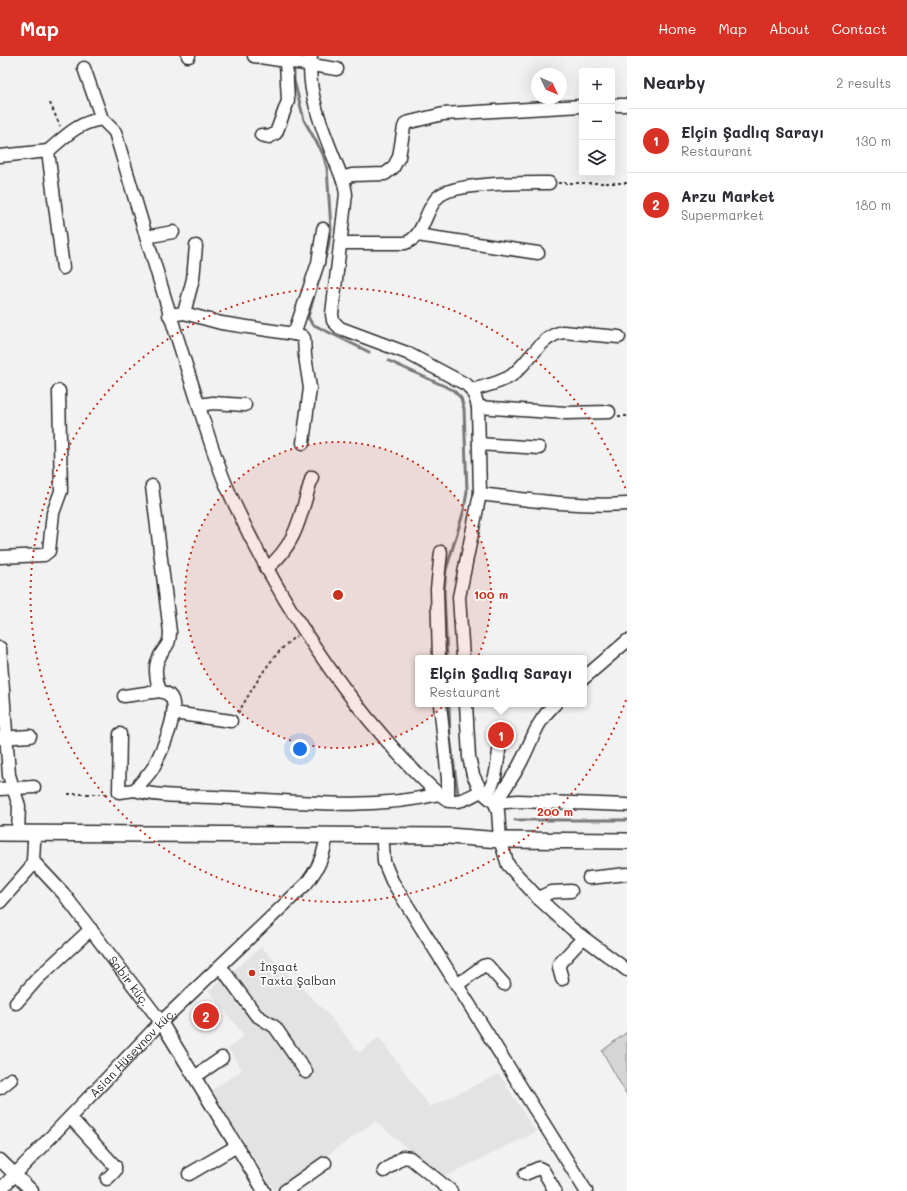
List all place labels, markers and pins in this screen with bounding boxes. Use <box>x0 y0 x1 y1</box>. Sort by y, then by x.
centre of rings <box>331 588 345 602</box>
pin: 1 <box>488 720 514 750</box>
place label: İnşaat Taxta Şalban <box>260 958 336 988</box>
marker: İnşaat Taxta Şalban <box>247 968 257 978</box>
pin: 2 <box>193 1001 219 1031</box>

